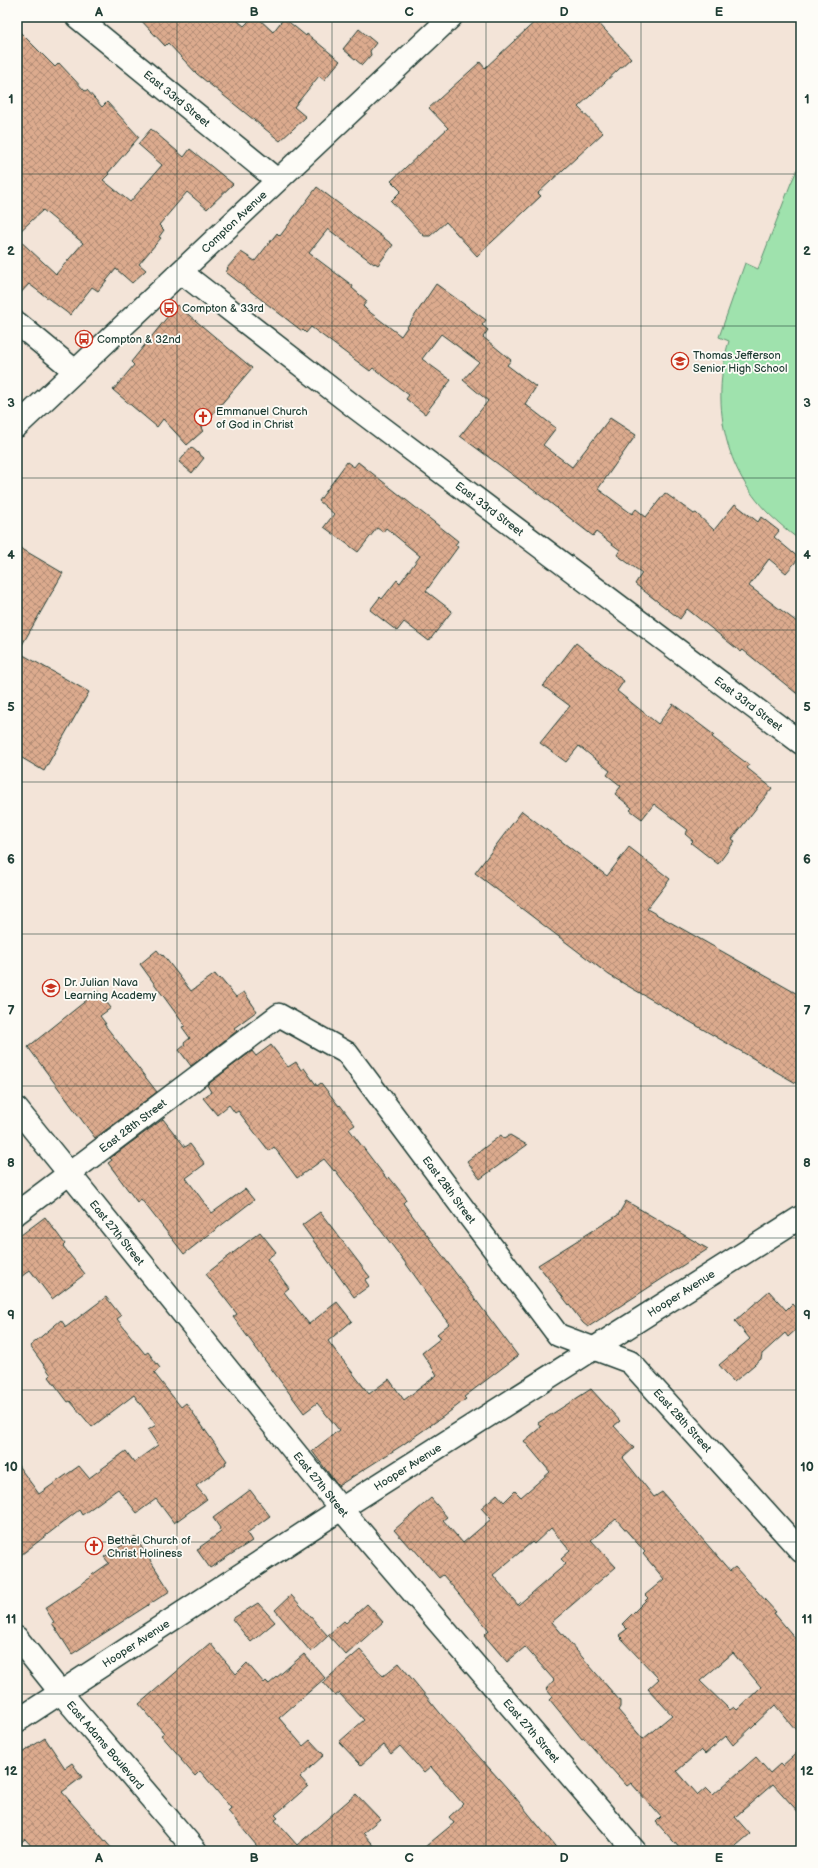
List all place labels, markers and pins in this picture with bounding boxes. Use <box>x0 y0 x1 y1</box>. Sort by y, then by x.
bus stop icon: Compton & 33rd <box>159 298 179 318</box>
place label: Compton & 33rd <box>182 302 264 315</box>
bus stop icon: Compton & 32nd <box>74 329 94 349</box>
place label: Compton & 32nd <box>97 333 181 346</box>
place label: Thomas Jefferson Senior High School <box>693 349 787 375</box>
school or university icon: Thomas Jefferson Senior High School <box>670 351 690 371</box>
place label: Emmanuel Church of God in Christ <box>216 405 308 431</box>
church icon: Emmanuel Church of God in Christ <box>193 407 213 427</box>
place label: Dr. Julian Nava Learning Academy <box>64 976 157 1002</box>
school or university icon: Dr. Julian Nava Learning Academy <box>41 978 61 998</box>
place label: Bethel Church of Christ Holiness <box>107 1534 191 1560</box>
church icon: Bethel Church of Christ Holiness <box>84 1536 104 1556</box>

